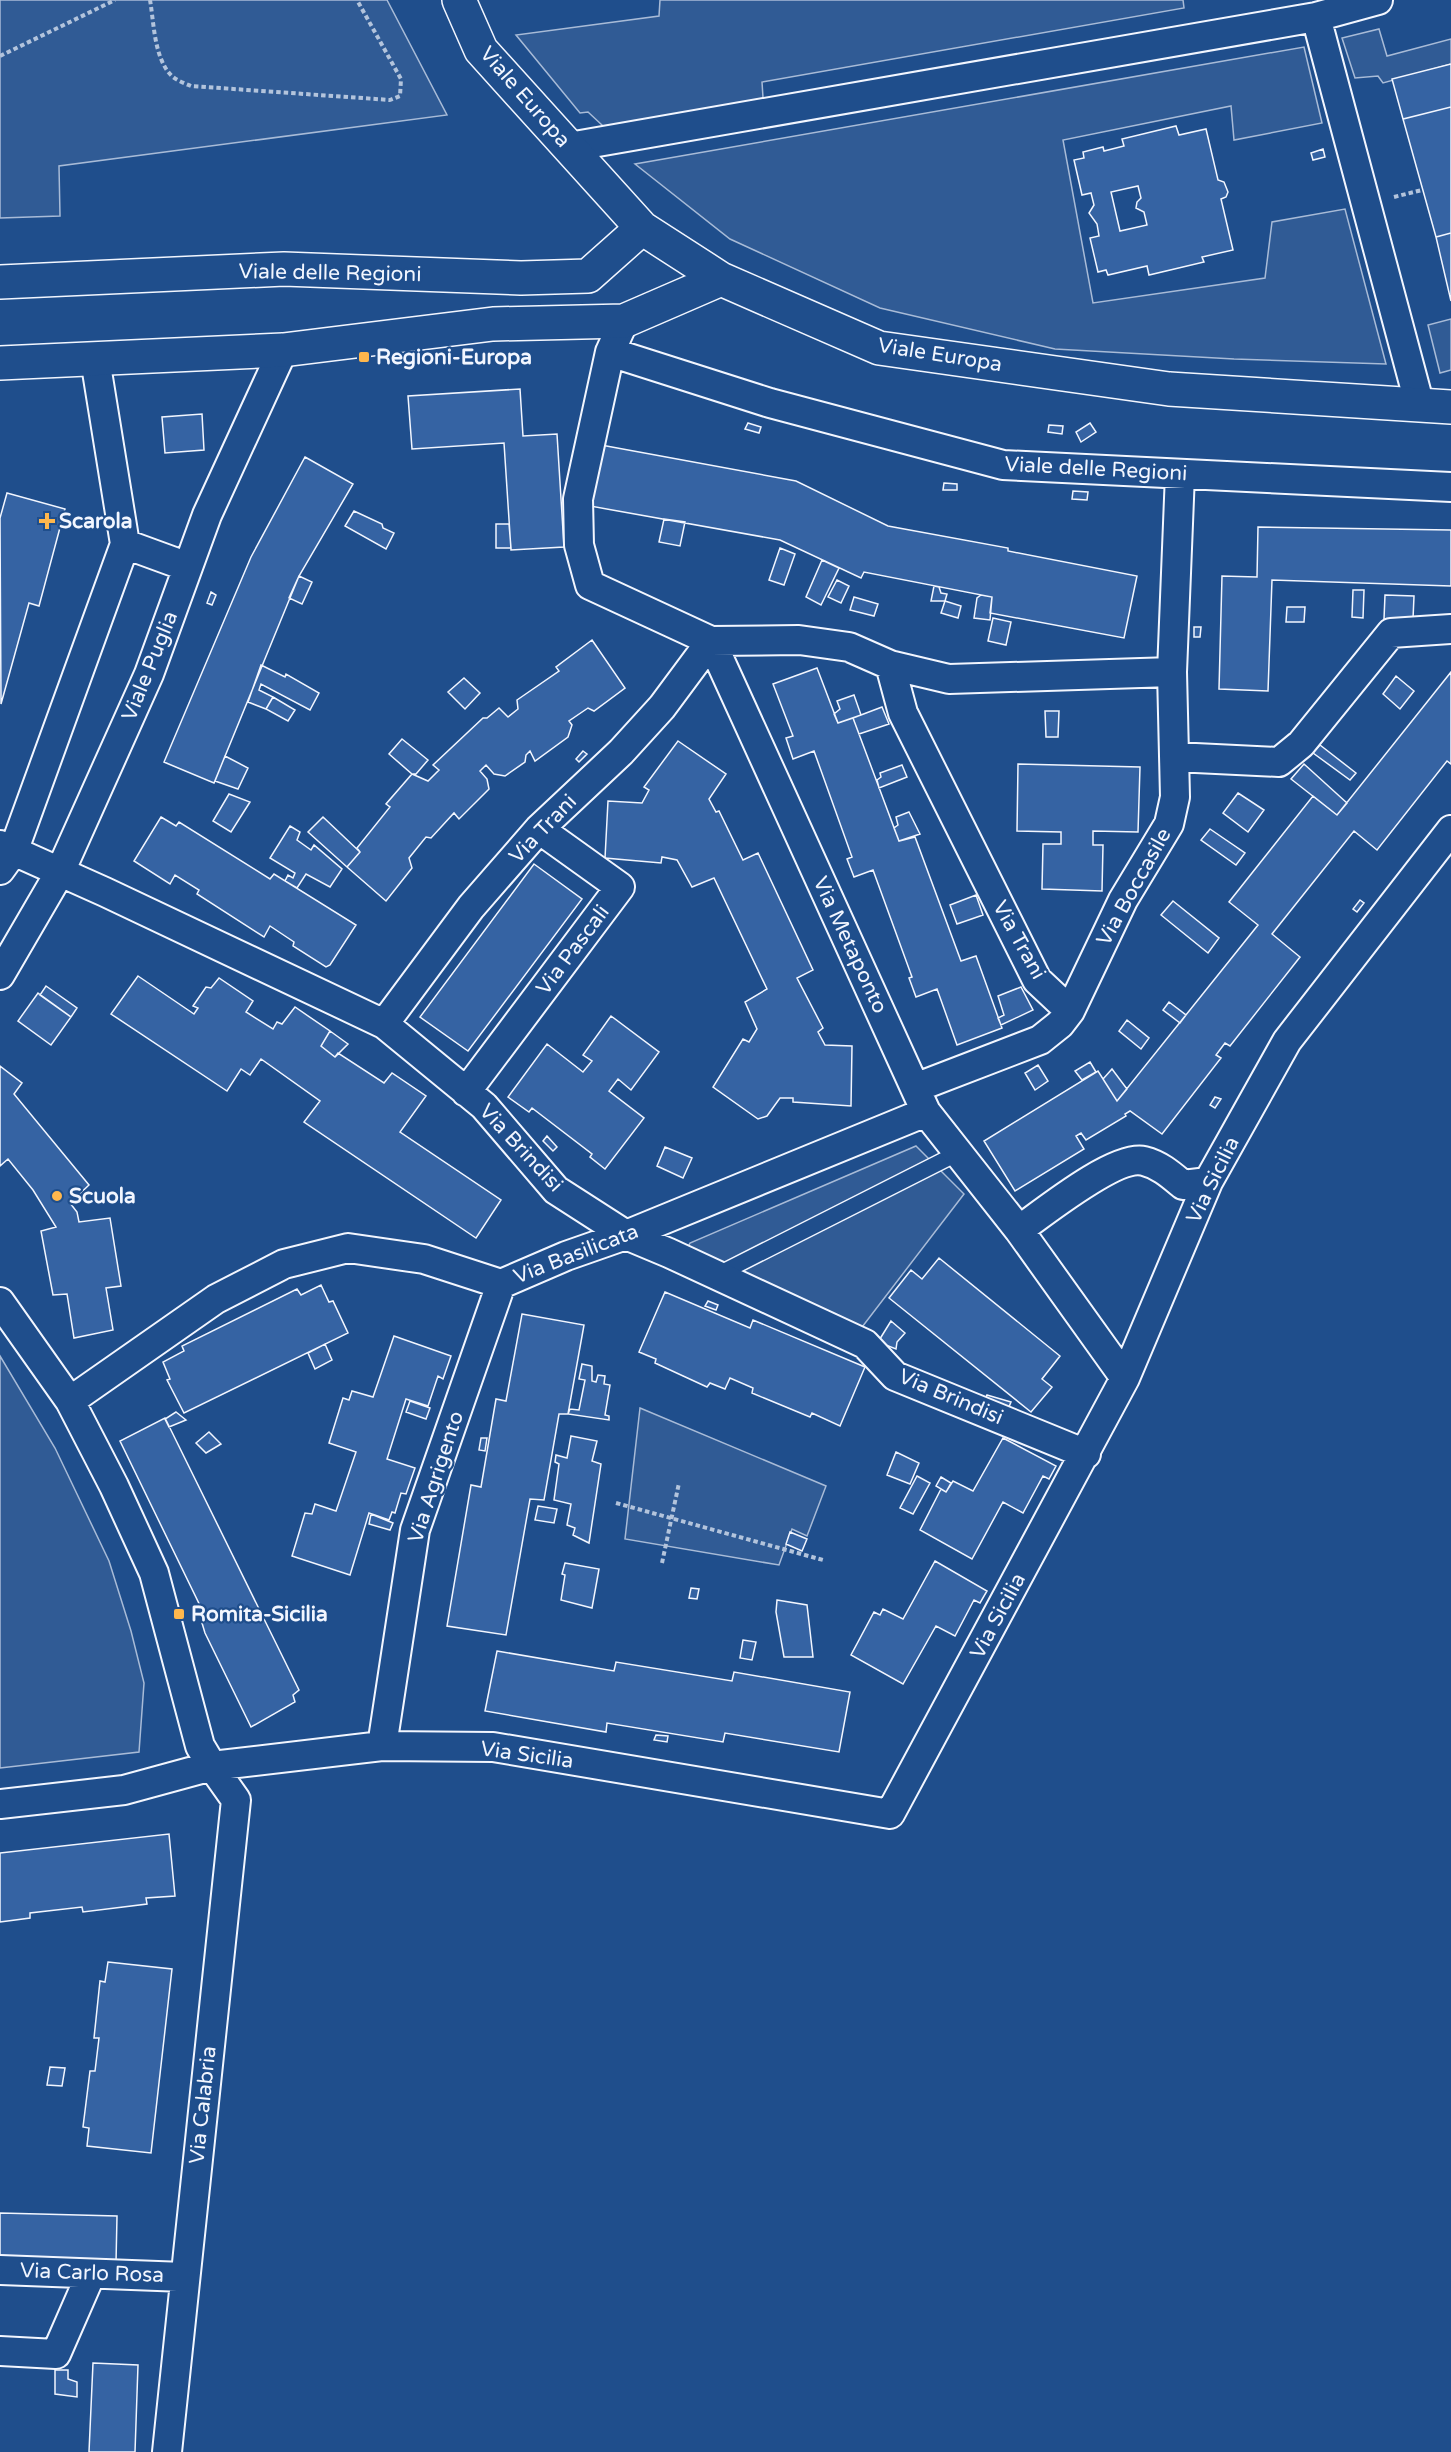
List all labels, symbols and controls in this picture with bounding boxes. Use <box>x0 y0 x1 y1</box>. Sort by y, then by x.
street label: Viale Europa <box>474 41 576 153</box>
street label: Viale delle Regioni <box>238 259 422 287</box>
street label: Viale Europa <box>876 333 1004 377</box>
place label: Regioni-Europa <box>376 345 532 370</box>
marker: Regioni-Europa <box>357 350 371 364</box>
street label: Viale delle Regioni <box>1004 452 1188 486</box>
place label: Scarola <box>59 509 132 534</box>
marker: Scarola <box>40 514 54 528</box>
street label: Viale Puglia <box>117 607 183 725</box>
street label: Via Trani <box>504 789 582 869</box>
street label: Via Boccasile <box>1091 824 1177 950</box>
street label: Via Metaponto <box>807 873 893 1017</box>
street label: Via Trani <box>987 896 1051 984</box>
street label: Via Pascali <box>531 900 615 1000</box>
street label: Via Brindisi <box>474 1099 568 1197</box>
street label: Via Sicilia <box>1181 1132 1245 1228</box>
place label: Scuola <box>69 1184 136 1209</box>
marker: Scuola <box>50 1189 64 1203</box>
street label: Via Basilicata <box>510 1219 642 1289</box>
street label: Via Brindisi <box>895 1364 1007 1430</box>
street label: Via Agrigento <box>403 1408 469 1546</box>
street label: Via Sicilia <box>965 1569 1031 1663</box>
place label: Romita-Sicilia <box>191 1602 328 1627</box>
marker: Romita-Sicilia <box>172 1607 186 1621</box>
street label: Via Sicilia <box>479 1736 575 1774</box>
street label: Via Calabria <box>184 2045 222 2165</box>
street label: Via Carlo Rosa <box>19 2258 165 2288</box>

